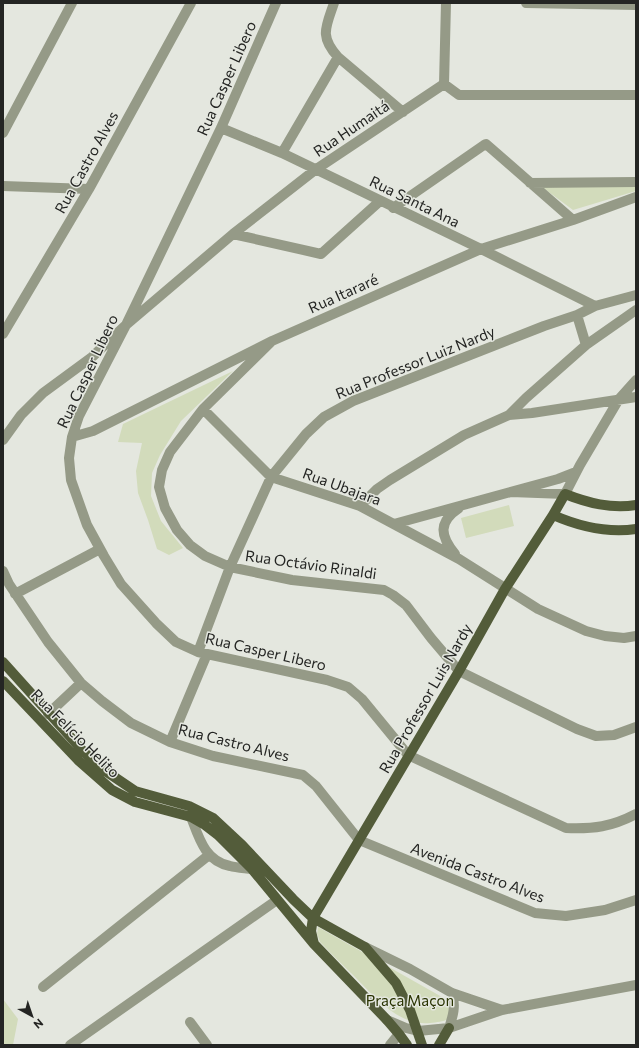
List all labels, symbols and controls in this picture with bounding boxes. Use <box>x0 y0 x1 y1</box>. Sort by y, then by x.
street label: Rua Casper Libero <box>193 18 259 138</box>
street label: Rua Humaitá <box>310 96 392 160</box>
street label: Rua Castro Alves <box>50 108 122 216</box>
street label: Rua Santa Ana <box>367 171 463 231</box>
street label: Rua Itararé <box>305 270 381 316</box>
street label: Rua Casper Libero <box>53 311 121 431</box>
street label: Rua Professor Luiz Nardy <box>333 322 498 402</box>
street label: Rua Ubajara <box>300 464 384 508</box>
street label: Rua Octávio Rinaldi <box>244 546 378 582</box>
street label: Rua Professor Luis Nardy <box>375 620 475 776</box>
street label: Rua Casper Libero <box>204 628 328 674</box>
street label: Rua Felício Helito <box>28 685 124 781</box>
street label: Rua Castro Alves <box>177 719 292 765</box>
street label: Avenida Castro Alves <box>409 838 548 906</box>
park label: Praça Maçon <box>366 991 454 1009</box>
north arrow <box>12 996 52 1036</box>
text: N <box>31 1016 46 1032</box>

